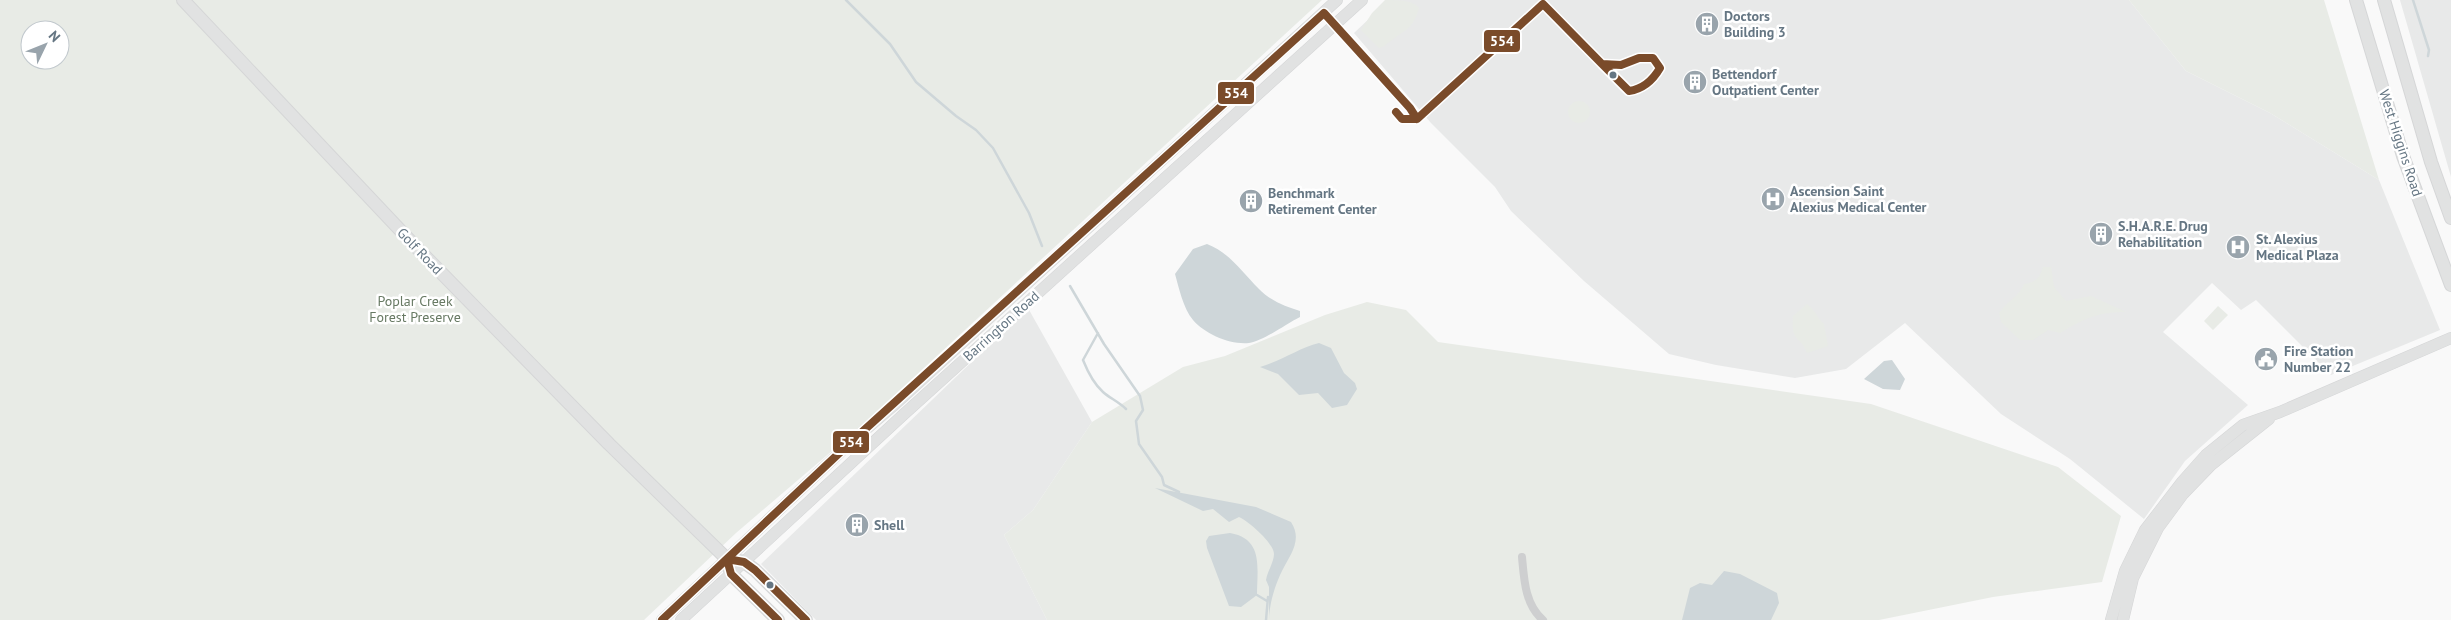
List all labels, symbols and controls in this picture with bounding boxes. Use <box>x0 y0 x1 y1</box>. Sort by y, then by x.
place label: Doctors Building 3 <box>1724 7 1786 41</box>
building icon: Doctors Building 3 <box>1694 11 1720 37</box>
north arrow <box>20 20 70 70</box>
text: N <box>45 27 64 46</box>
line badge: 554 <box>1483 29 1521 53</box>
text: 554 <box>1490 32 1514 50</box>
place label: Bettendorf Outpatient Center <box>1712 65 1819 99</box>
building icon: Bettendorf Outpatient Center <box>1682 69 1708 95</box>
unlabelled marker <box>1608 70 1618 80</box>
line badge: 554 <box>1217 81 1255 105</box>
text: 554 <box>1224 84 1248 102</box>
street label: West Higgins Road <box>2375 87 2427 199</box>
place label: Ascension Saint Alexius Medical Center <box>1790 182 1927 216</box>
place label: Benchmark Retirement Center <box>1268 184 1377 218</box>
hospital icon: Ascension Saint Alexius Medical Center <box>1760 186 1786 212</box>
building icon: Benchmark Retirement Center <box>1238 188 1264 214</box>
place label: S.H.A.R.E. Drug Rehabilitation <box>2118 217 2208 251</box>
building icon: S.H.A.R.E. Drug Rehabilitation <box>2088 221 2114 247</box>
street label: Golf Road <box>393 224 447 278</box>
place label: St. Alexius Medical Plaza <box>2256 230 2339 264</box>
hospital icon: St. Alexius Medical Plaza <box>2225 234 2251 260</box>
street label: Barrington Road <box>959 287 1043 365</box>
park label: Poplar Creek Forest Preserve <box>369 292 461 326</box>
place label: Fire Station Number 22 <box>2284 342 2354 376</box>
public building icon: Fire Station Number 22 <box>2253 346 2279 372</box>
line badge: 554 <box>832 430 870 454</box>
text: 554 <box>839 433 863 451</box>
building icon: Shell <box>844 512 870 538</box>
place label: Shell <box>874 516 905 534</box>
unlabelled marker <box>765 580 775 590</box>

